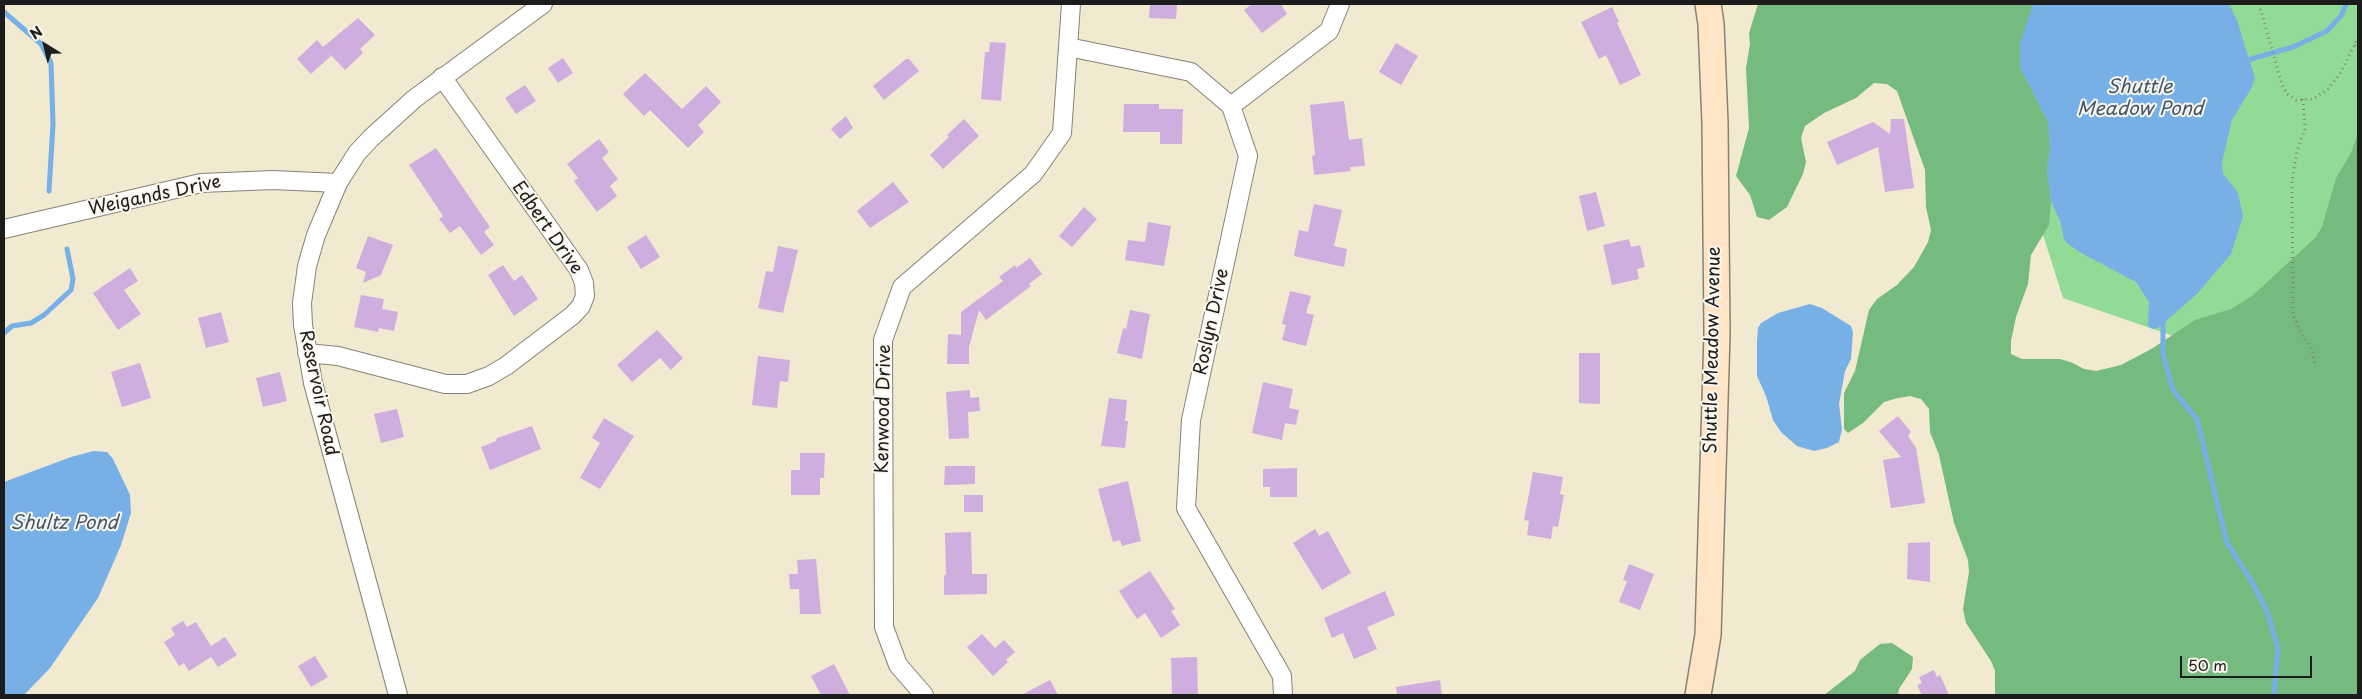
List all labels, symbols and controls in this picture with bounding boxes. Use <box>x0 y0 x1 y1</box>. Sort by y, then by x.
north arrow <box>20 20 70 70</box>
text: N <box>25 21 47 44</box>
water label: Shuttle Meadow Pond <box>2077 77 2203 121</box>
street label: Weigands Drive <box>87 171 223 221</box>
street label: Edbert Drive <box>507 177 587 279</box>
street label: Shuttle Meadow Avenue <box>1700 246 1726 454</box>
street label: Roslyn Drive <box>1190 267 1234 377</box>
street label: Reservoir Road <box>294 328 342 458</box>
street label: Kenwood Drive <box>872 344 896 474</box>
water label: Shultz Pond <box>10 513 118 535</box>
scale bar <box>2182 646 2314 678</box>
text: 50 m <box>2188 653 2227 676</box>

